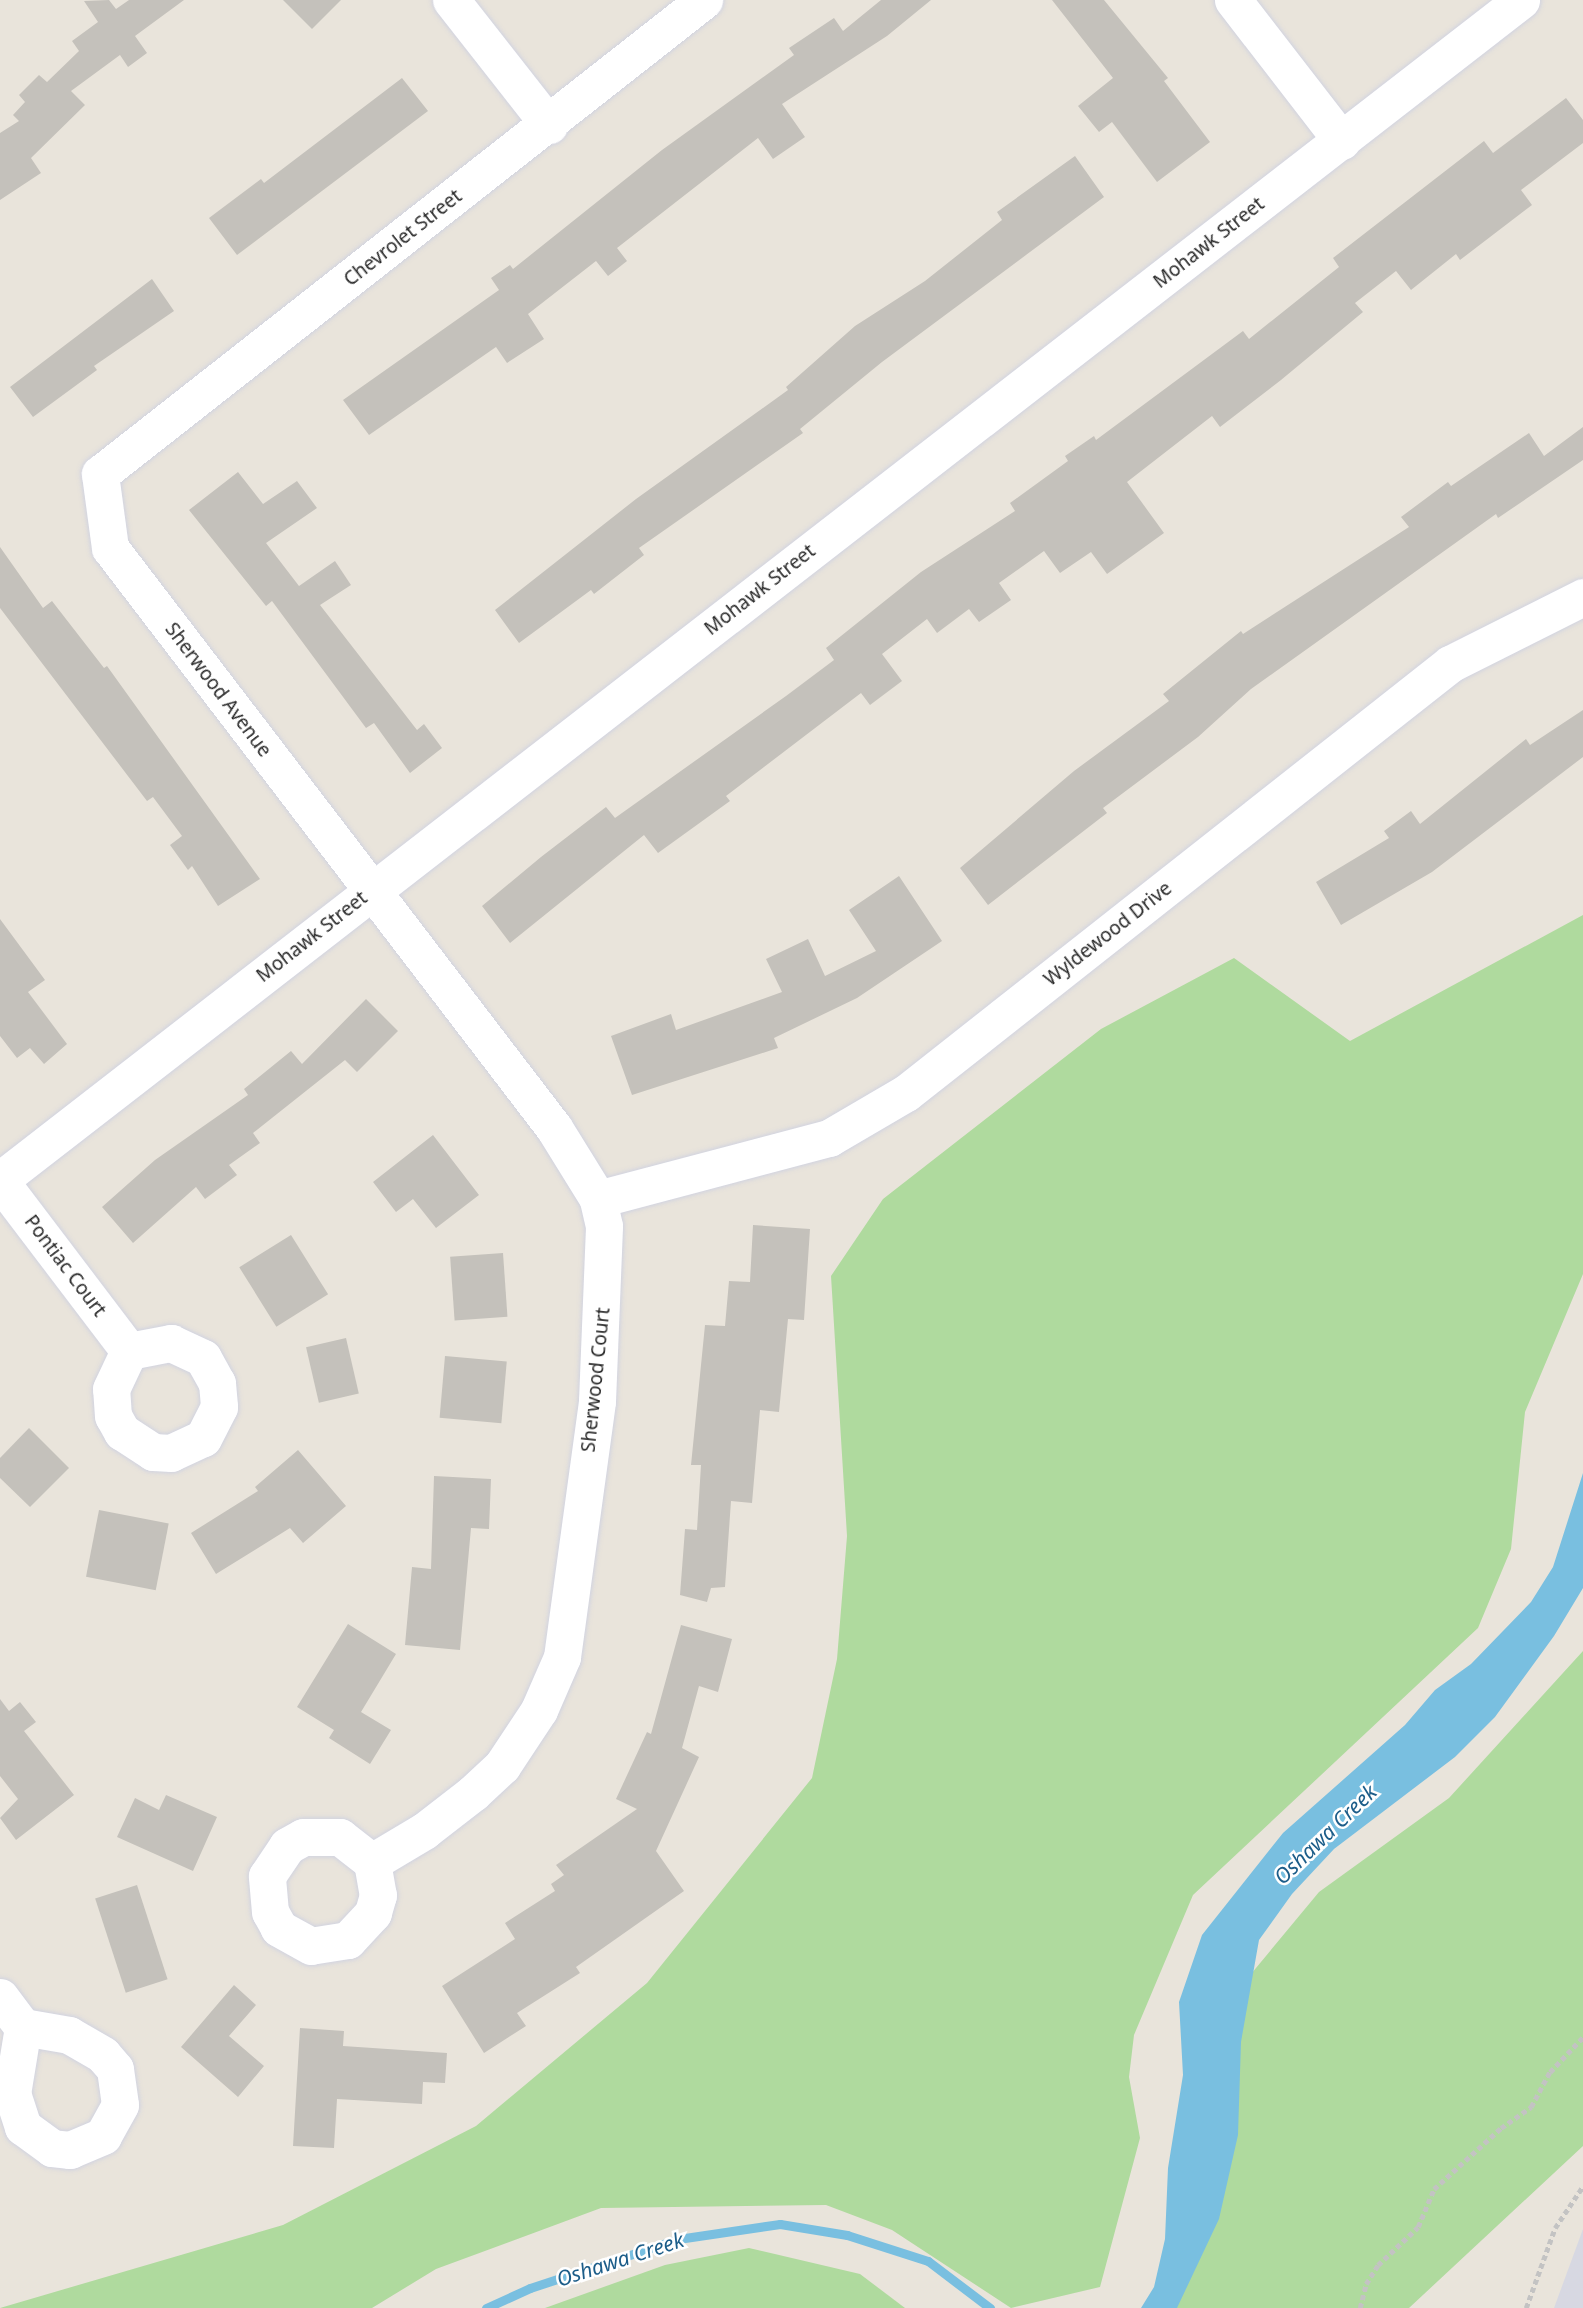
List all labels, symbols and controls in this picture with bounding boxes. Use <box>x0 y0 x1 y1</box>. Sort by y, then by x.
street label: Chevrolet Street <box>340 185 466 291</box>
street label: Mohawk Street <box>1149 193 1269 293</box>
street label: Mohawk Street <box>700 540 820 640</box>
street label: Sherwood Avenue <box>160 618 276 762</box>
street label: Wyldewood Drive <box>1040 877 1176 991</box>
street label: Mohawk Street <box>252 887 372 987</box>
street label: Pontiac Court <box>19 1211 111 1321</box>
street label: Sherwood Court <box>577 1307 615 1453</box>
water label: Oshawa Creek <box>1269 1779 1381 1889</box>
water label: Oshawa Creek <box>553 2227 687 2291</box>

